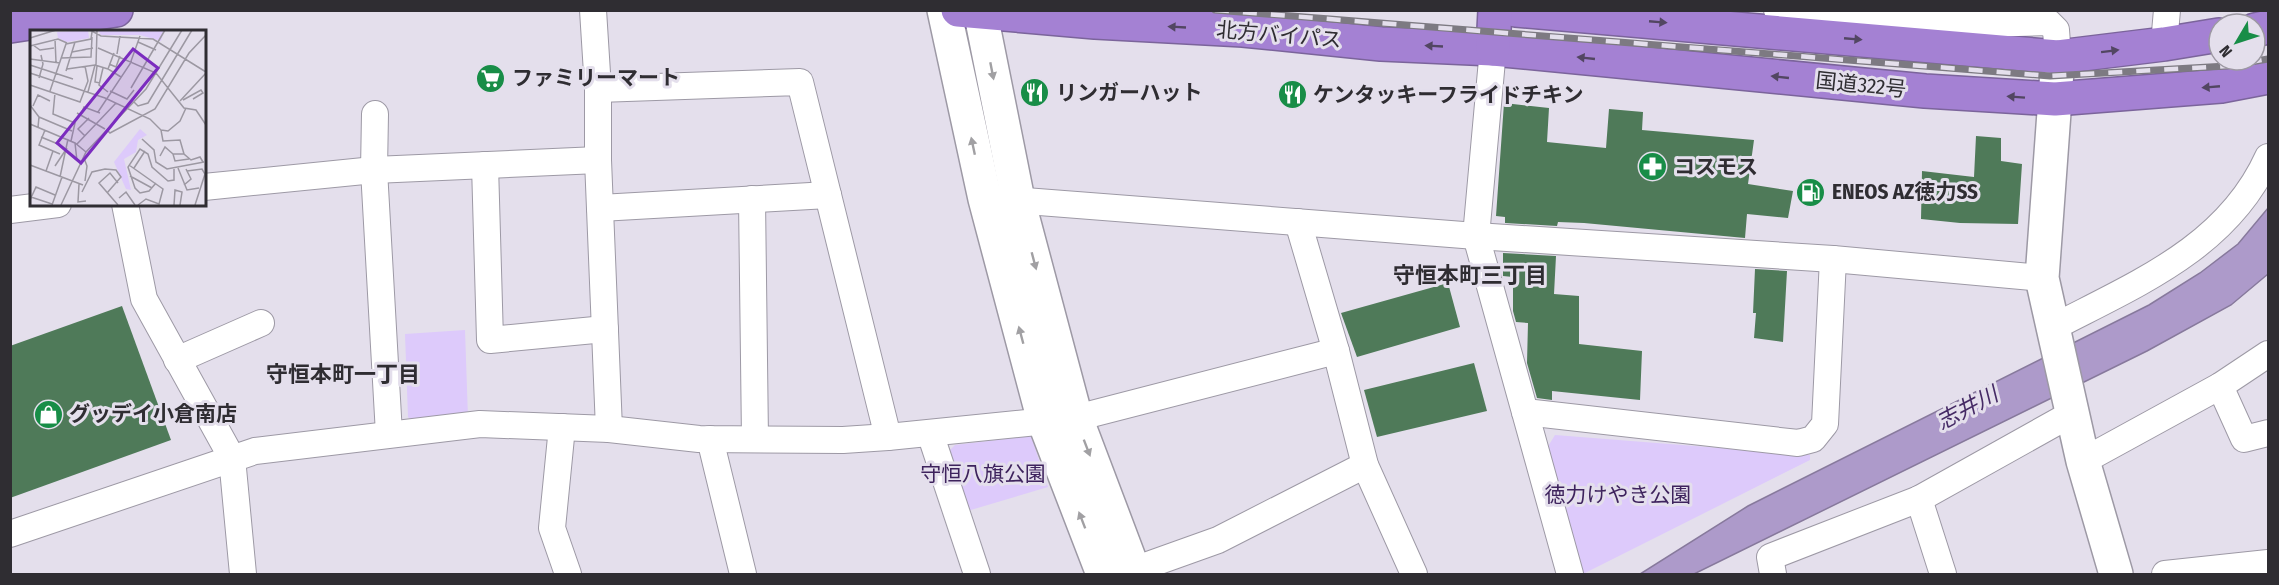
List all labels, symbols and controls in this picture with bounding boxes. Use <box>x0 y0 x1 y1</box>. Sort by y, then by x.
north arrow <box>2207 12 2267 72</box>
street label: 北方バイパス <box>1215 17 1343 53</box>
one-way arrow <box>1649 18 1668 27</box>
one-way arrow <box>1167 22 1186 31</box>
inset map <box>30 30 206 206</box>
one-way arrow <box>1843 34 1862 44</box>
text: N <box>2215 41 2236 61</box>
one-way arrow <box>1425 42 1444 51</box>
one-way arrow <box>2100 46 2119 56</box>
one-way arrow <box>1577 53 1596 63</box>
one-way arrow <box>988 61 997 80</box>
supermarket icon: ファミリーマート <box>475 62 507 94</box>
place label: ファミリーマート <box>512 65 680 91</box>
street label: 国道322号 <box>1814 67 1908 103</box>
one-way arrow <box>1771 72 1790 82</box>
restaurant icon: リンガーハット <box>1019 77 1051 109</box>
restaurant icon: ケンタッキーフライドチキン <box>1276 79 1308 111</box>
place label: リンガーハット <box>1056 80 1203 106</box>
place label: ケンタッキーフライドチキン <box>1313 82 1583 108</box>
one-way arrow <box>2201 82 2220 92</box>
one-way arrow <box>2007 92 2026 101</box>
one-way arrow <box>968 137 978 155</box>
pharmacy icon: コスモス <box>1637 151 1669 183</box>
place label: コスモス <box>1674 154 1758 180</box>
fuel station icon: ENEOS AZ徳力SS <box>1795 176 1827 208</box>
place label: ENEOS AZ徳力SS <box>1832 179 1978 205</box>
one-way arrow <box>1030 252 1039 270</box>
district label: 守恒本町三丁目 <box>1393 262 1547 289</box>
one-way arrow <box>1016 326 1025 344</box>
district label: 守恒本町一丁目 <box>266 361 420 388</box>
water label: 志井川 <box>1932 380 2004 435</box>
shop icon: グッデイ小倉南店 <box>32 398 64 430</box>
place label: グッデイ小倉南店 <box>69 401 237 427</box>
one-way arrow <box>1083 440 1093 458</box>
park label: 守恒八旗公園 <box>920 461 1046 487</box>
park label: 徳力けやき公園 <box>1545 482 1692 508</box>
one-way arrow <box>1077 511 1086 529</box>

